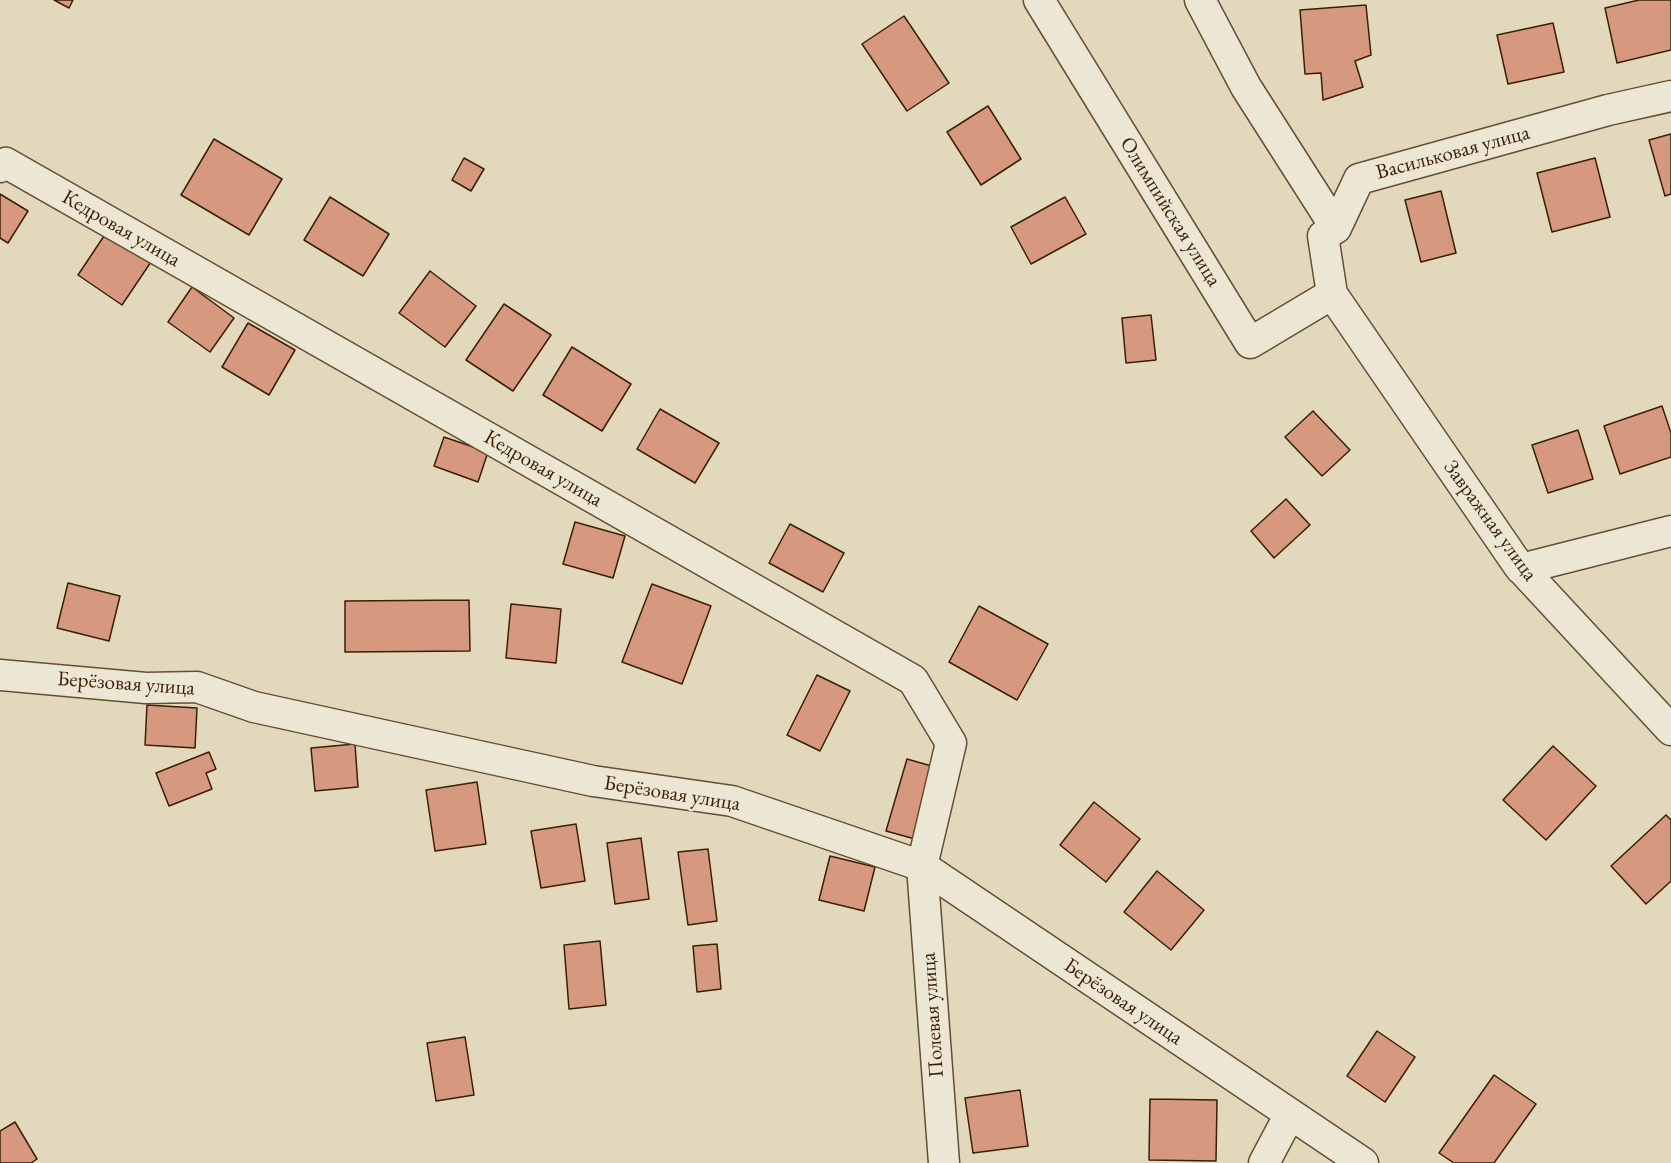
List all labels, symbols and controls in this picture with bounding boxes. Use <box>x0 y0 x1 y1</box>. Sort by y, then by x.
street label: Васильковая улица <box>1373 120 1533 186</box>
street label: Олимпийская улица <box>1114 133 1226 291</box>
street label: Кедровая улица <box>57 185 185 273</box>
street label: Кедровая улица <box>479 425 607 513</box>
street label: Завражная улица <box>1438 456 1542 586</box>
street label: Берёзовая улица <box>56 667 196 701</box>
street label: Берёзовая улица <box>602 771 742 817</box>
street label: Полевая улица <box>916 952 950 1078</box>
street label: Берёзовая улица <box>1059 953 1187 1051</box>

